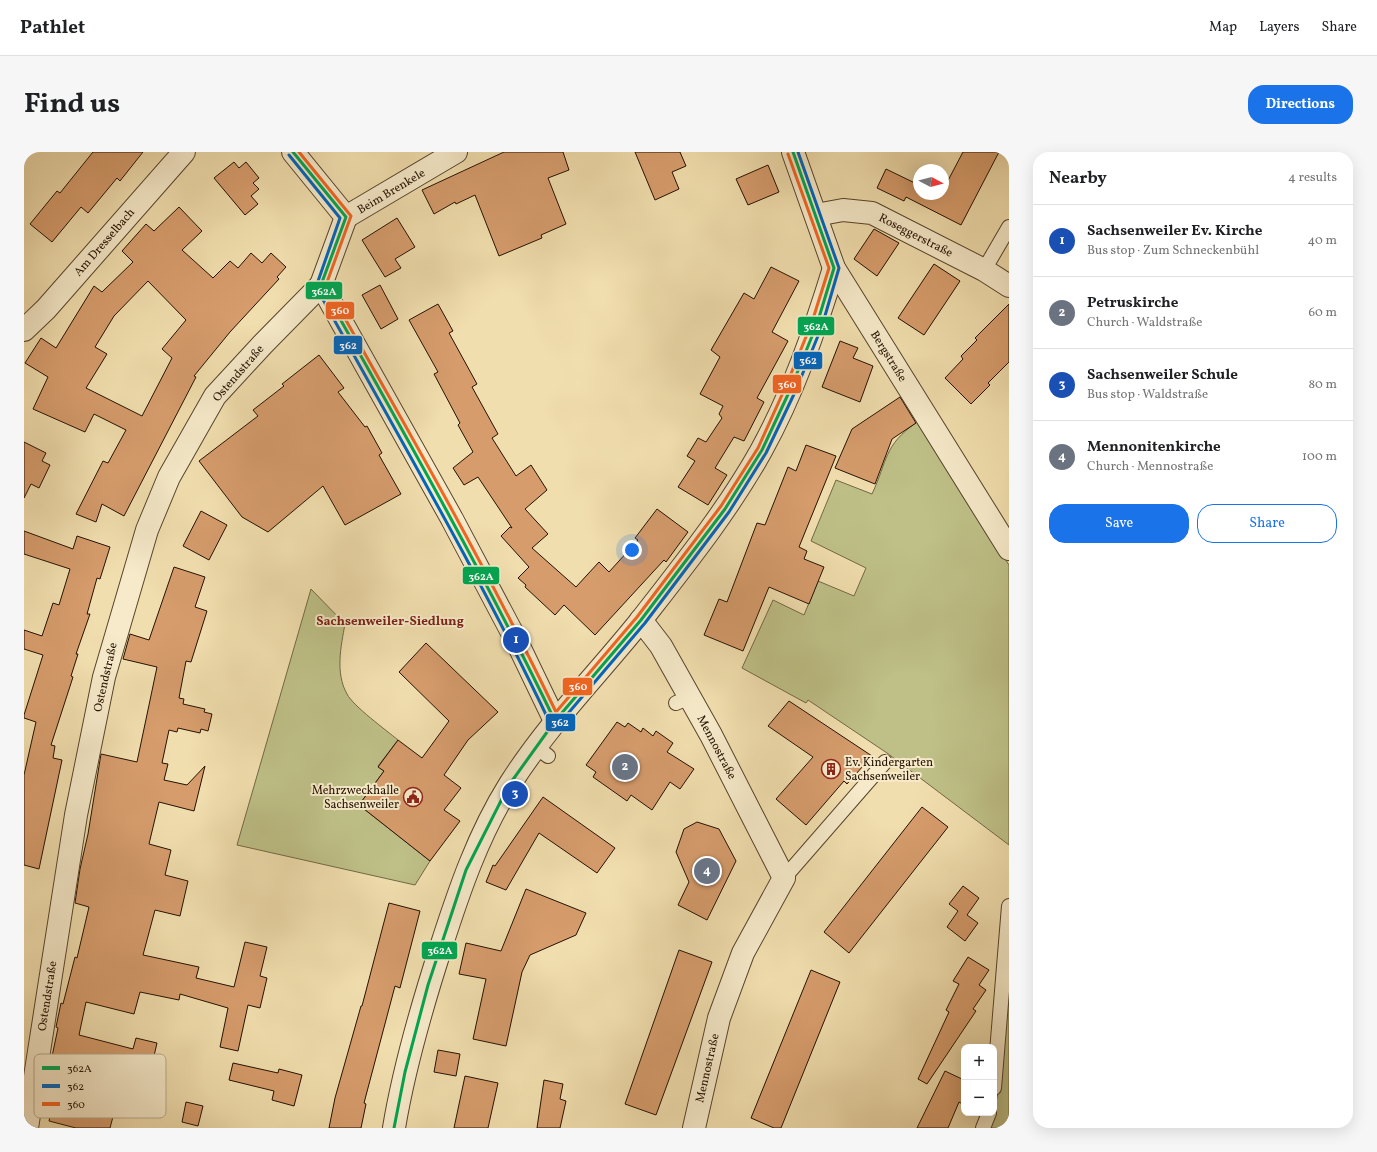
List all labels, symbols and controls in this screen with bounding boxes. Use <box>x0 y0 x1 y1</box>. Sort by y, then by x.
text: Pathlet <box>20 15 85 41</box>
text: Map <box>1209 18 1237 37</box>
text: Layers <box>1259 18 1299 37</box>
text: Share <box>1321 18 1357 37</box>
text: Find us <box>24 85 120 124</box>
button: Directions <box>1248 85 1353 124</box>
north arrow <box>913 164 949 200</box>
street label: Beim Brenkele <box>355 165 429 218</box>
text: Nearby <box>1049 167 1107 190</box>
text: 4 results <box>1288 169 1337 187</box>
street label: Am Dresselbach <box>71 205 139 280</box>
street label: Roseggerstraße <box>876 210 956 262</box>
text: Sachsenweiler Ev. Kirche <box>1087 221 1262 242</box>
text: 1 <box>1059 232 1065 250</box>
text: 40 m <box>1308 232 1337 250</box>
text: Bus stop · Zum Schneckenbühl <box>1087 242 1259 260</box>
line badge: 362A <box>305 281 343 300</box>
text: 362A <box>311 285 337 300</box>
text: Petruskirche <box>1087 293 1178 314</box>
line badge: 360 <box>325 301 355 320</box>
text: 360 <box>331 304 349 319</box>
text: 2 <box>1059 304 1065 322</box>
text: 60 m <box>1309 304 1337 322</box>
text: Church · Waldstraße <box>1087 314 1202 332</box>
line badge: 362A <box>797 316 835 336</box>
text: 362A <box>803 320 829 335</box>
street label: Bergstraße <box>866 328 910 385</box>
line badge: 362 <box>333 335 363 355</box>
text: 362 <box>339 339 357 354</box>
street label: Ostendstraße <box>209 341 268 406</box>
line badge: 362 <box>793 351 823 370</box>
text: 362 <box>799 354 817 369</box>
text: Sachsenweiler Schule <box>1087 365 1238 386</box>
line badge: 360 <box>772 374 802 394</box>
text: 3 <box>1059 376 1065 394</box>
text: 80 m <box>1308 376 1337 394</box>
text: 360 <box>778 378 796 393</box>
text: Bus stop · Waldstraße <box>1087 386 1208 404</box>
text: Mennonitenkirche <box>1087 437 1221 458</box>
text: 4 <box>1058 448 1066 466</box>
text: 100 m <box>1302 448 1337 466</box>
text: Church · Mennostraße <box>1087 458 1213 476</box>
button: Save <box>1049 504 1189 543</box>
button: Share <box>1197 504 1337 543</box>
your location <box>622 540 642 560</box>
line badge: 362A <box>462 566 500 585</box>
text: 362A <box>468 570 494 585</box>
district label: Sachsenweiler-Siedlung <box>316 613 464 631</box>
pin: 1 <box>503 625 529 655</box>
street label: Ostendstraße <box>90 641 122 714</box>
line badge: 360 <box>562 677 593 696</box>
text: 360 <box>569 680 587 695</box>
line badge: 362 <box>545 713 576 732</box>
street label: Mennostraße <box>692 713 740 783</box>
text: 362 <box>551 716 569 731</box>
pin: 2 <box>612 752 638 782</box>
place label: Ev. Kindergarten Sachsenweiler <box>845 755 933 785</box>
building icon: Ev. Kindergarten Sachsenweiler <box>820 758 842 780</box>
pin: 3 <box>502 779 528 809</box>
place label: Mehrzweckhalle Sachsenweiler <box>312 783 399 813</box>
public building icon: Mehrzweckhalle Sachsenweiler <box>402 786 424 808</box>
pin: 4 <box>694 856 720 886</box>
line badge: 362A <box>421 941 458 960</box>
text: 362A <box>427 944 453 959</box>
street label: Ostendstraße <box>35 960 61 1032</box>
street label: Mennostraße <box>692 1032 724 1104</box>
map controls <box>961 1044 997 1116</box>
button: + <box>961 1044 997 1080</box>
legend <box>34 1054 166 1118</box>
text: 362A <box>67 1062 92 1077</box>
text: 362 <box>67 1080 84 1095</box>
button: − <box>961 1080 997 1116</box>
text: 360 <box>67 1098 85 1113</box>

